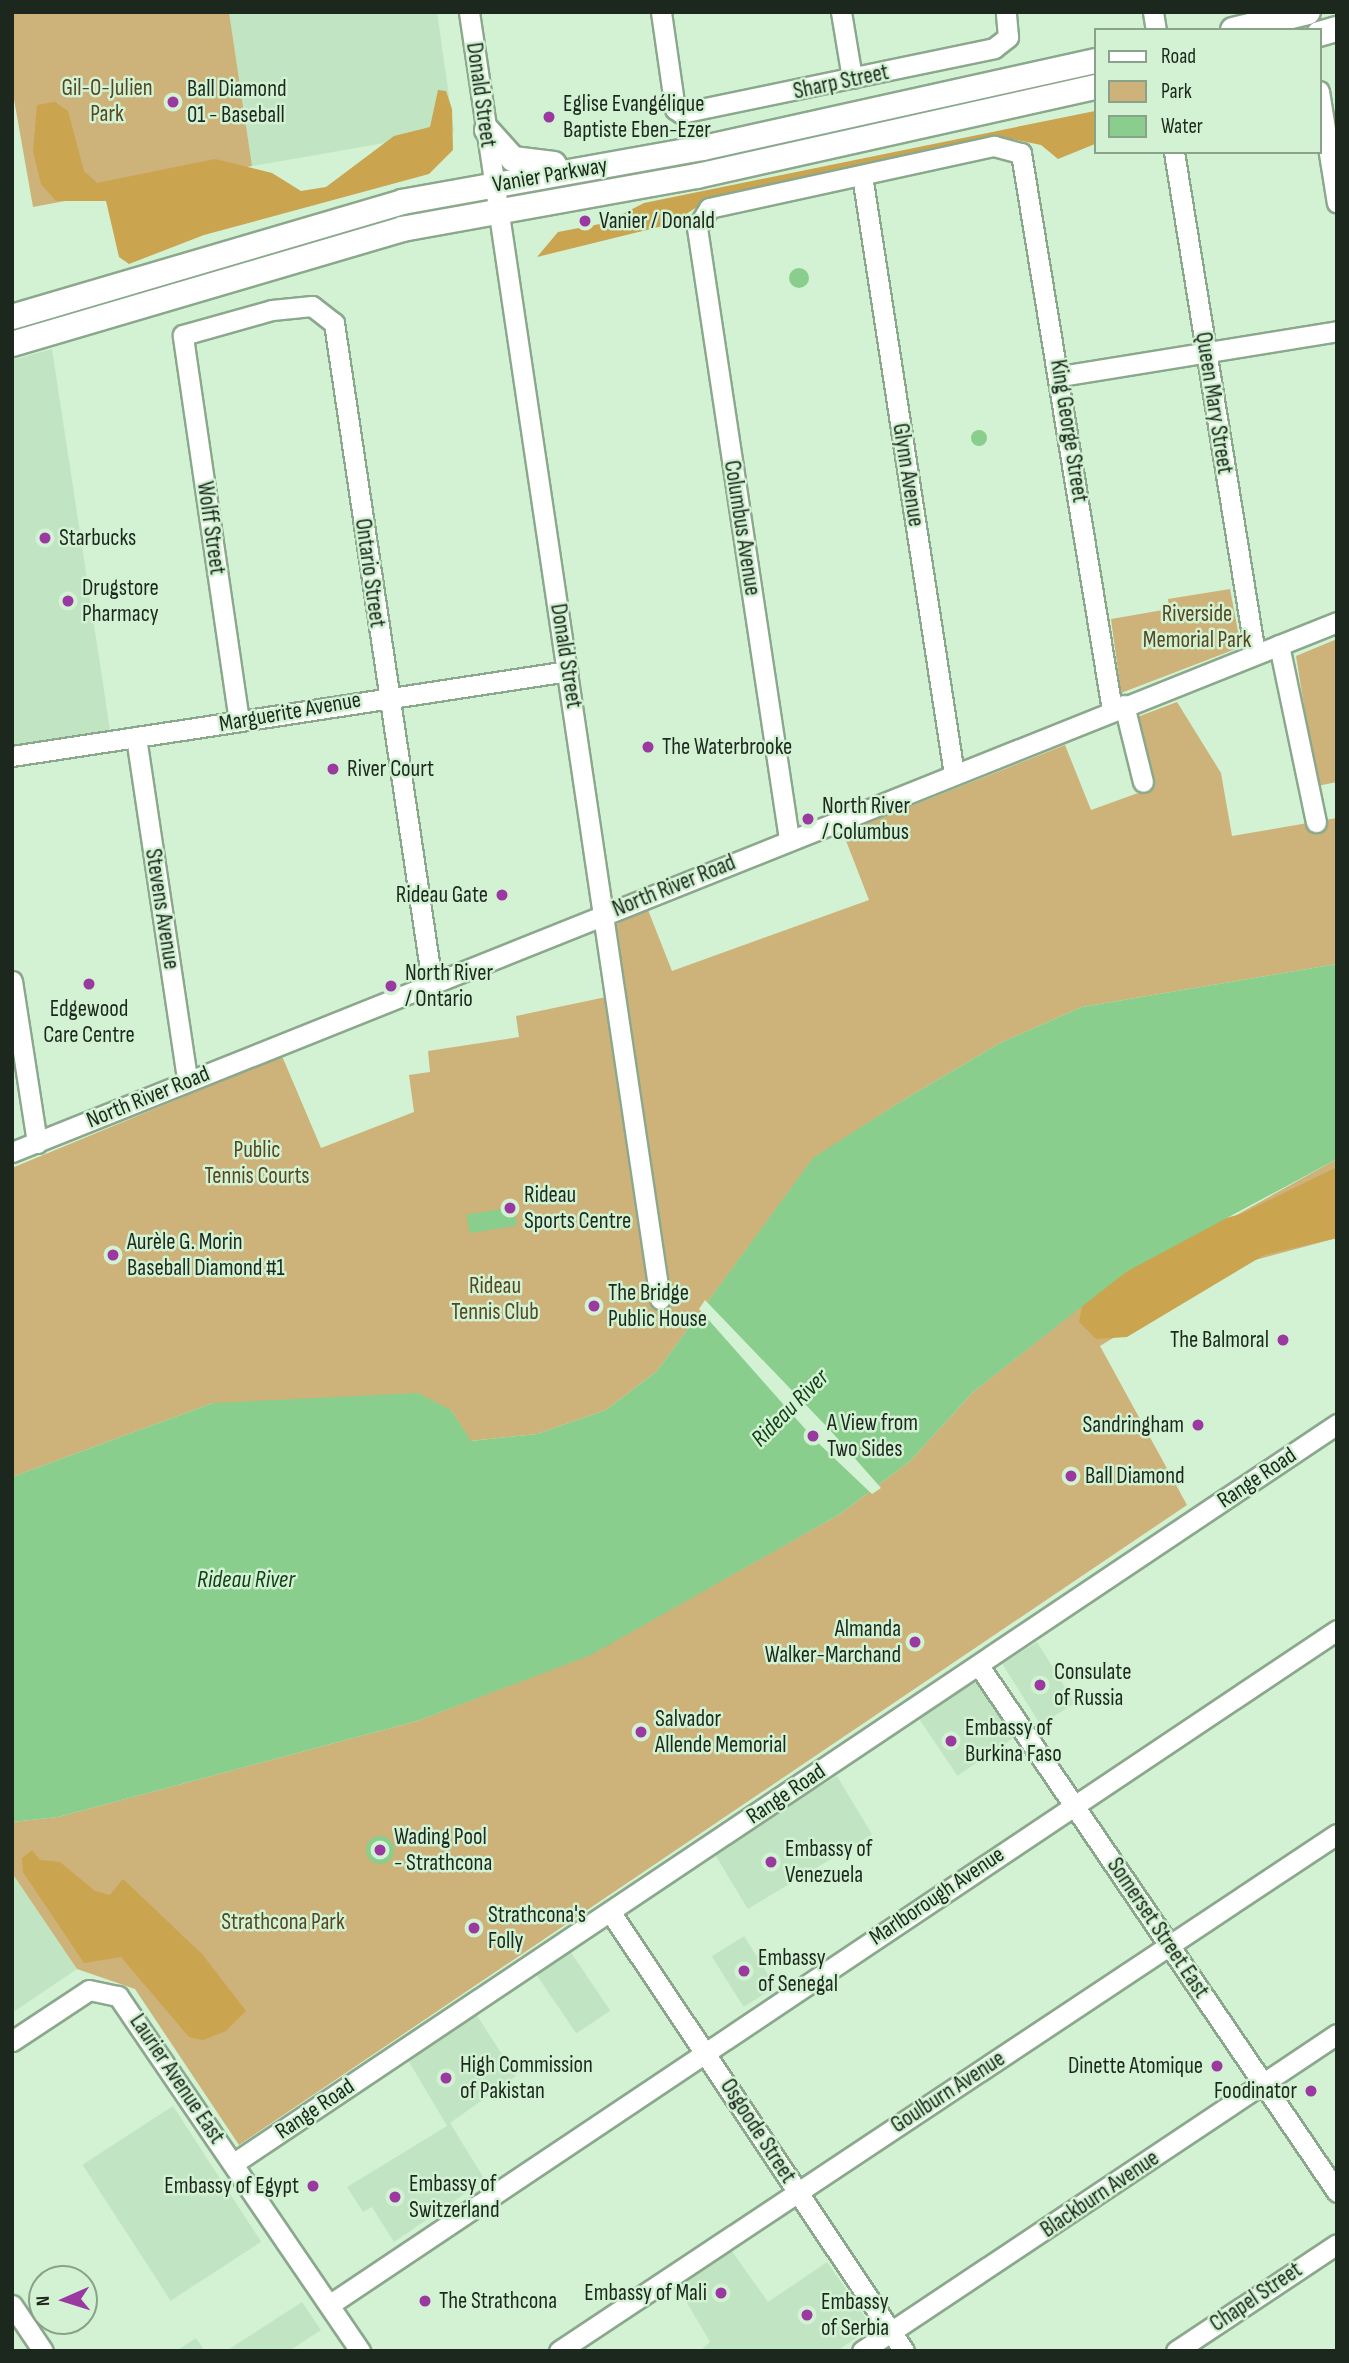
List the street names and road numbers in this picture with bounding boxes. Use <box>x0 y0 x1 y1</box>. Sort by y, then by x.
street label: Donald Street <box>460 41 502 149</box>
street label: Sharp Street <box>791 58 891 106</box>
street label: Vanier Parkway <box>490 151 610 199</box>
street label: Queen Mary Street <box>1189 330 1239 476</box>
street label: King George Street <box>1044 358 1094 504</box>
street label: Glynn Avenue <box>886 421 930 529</box>
street label: Columbus Avenue <box>718 458 766 598</box>
street label: Wolff Street <box>191 480 231 576</box>
street label: Ontario Street <box>349 517 391 629</box>
street label: Donald Street <box>544 602 588 710</box>
street label: Marguerite Avenue <box>217 686 363 738</box>
street label: Stevens Avenue <box>139 847 185 971</box>
street label: North River Road <box>609 849 739 923</box>
street label: North River Road <box>83 1060 213 1134</box>
street label: Range Road <box>1212 1442 1302 1514</box>
street label: Range Road <box>741 1758 831 1830</box>
street label: Marlborough Avenue <box>864 1841 1010 1951</box>
street label: Somerset Street East <box>1101 1853 1215 2003</box>
street label: Laurier Avenue East <box>123 2009 231 2149</box>
street label: Goulburn Avenue <box>886 2045 1010 2139</box>
street label: Range Road <box>270 2073 360 2145</box>
street label: Osgoode Street <box>714 2074 802 2188</box>
street label: Blackburn Avenue <box>1036 2144 1164 2244</box>
street label: Chapel Street <box>1205 2256 1307 2338</box>

